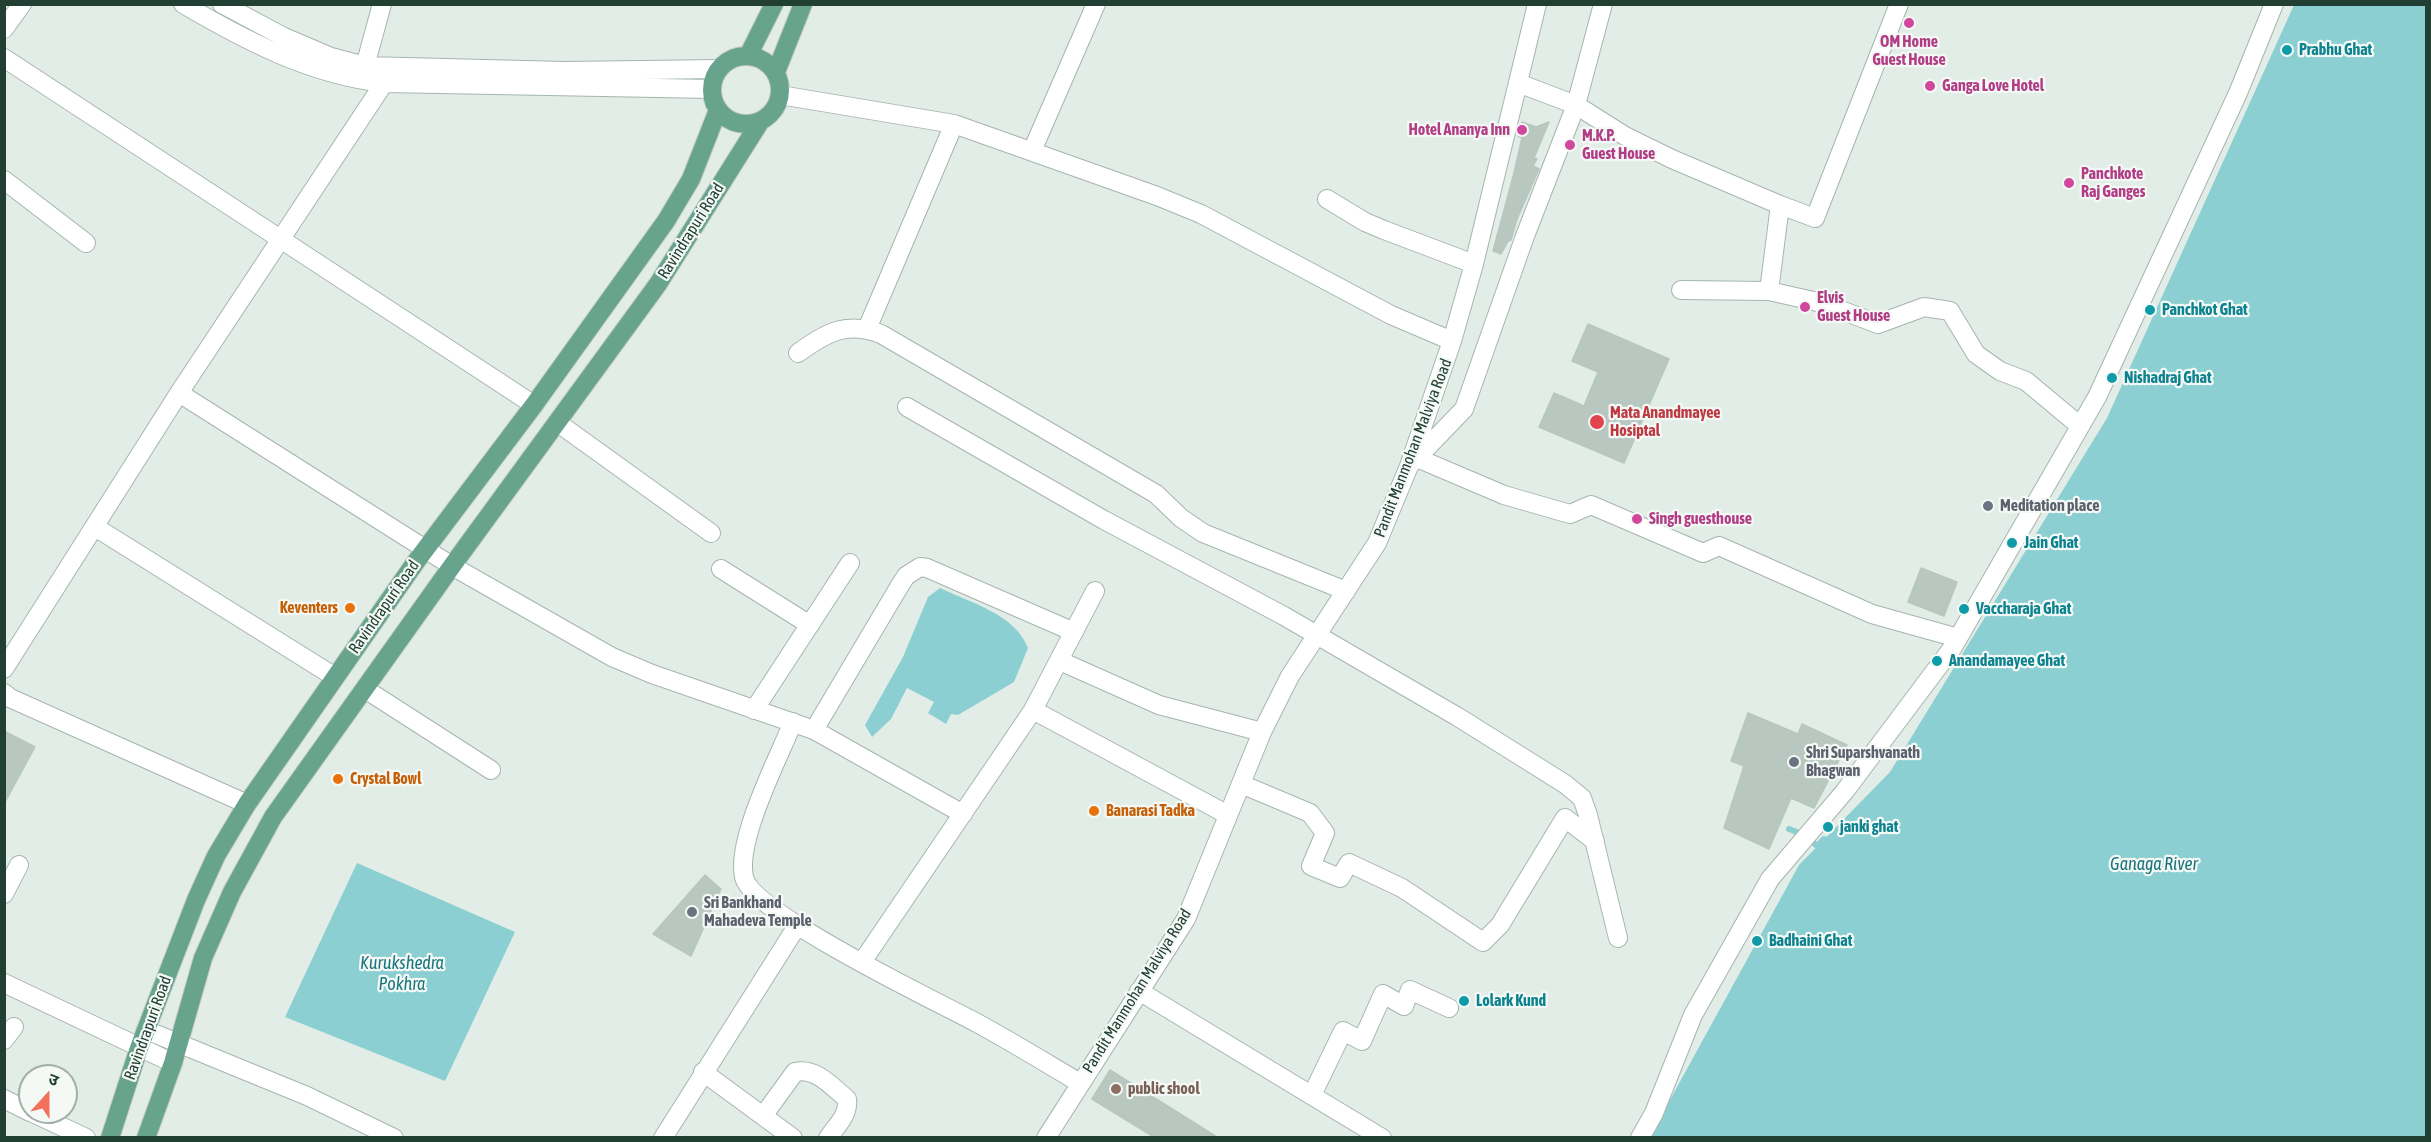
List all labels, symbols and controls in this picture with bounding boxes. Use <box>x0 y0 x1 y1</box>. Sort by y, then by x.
marker: OM Home Guest House <box>1902 16 1916 30</box>
place label: OM Home Guest House <box>1872 32 1946 70</box>
place label: Prabhu Ghat <box>2299 40 2372 60</box>
marker: Prabhu Ghat <box>2280 43 2294 57</box>
place label: Ganga Love Hotel <box>1942 76 2044 96</box>
marker: Ganga Love Hotel <box>1923 79 1937 93</box>
place label: Hotel Ananya Inn <box>1409 120 1510 140</box>
marker: Hotel Ananya Inn <box>1515 123 1529 137</box>
place label: M.K.P. Guest House <box>1582 126 1655 164</box>
marker: M.K.P. Guest House <box>1563 138 1577 152</box>
place label: Panchkote Raj Ganges <box>2081 164 2145 202</box>
marker: Panchkote Raj Ganges <box>2062 176 2076 190</box>
street label: Ravindrapuri Road <box>654 180 728 282</box>
place label: Elvis Guest House <box>1817 288 1890 326</box>
marker: Elvis Guest House <box>1798 300 1812 314</box>
place label: Panchkot Ghat <box>2162 300 2248 320</box>
marker: Panchkot Ghat <box>2143 303 2157 317</box>
street label: Pandit Manmohan Malviya Road <box>1370 356 1456 540</box>
place label: Nishadraj Ghat <box>2124 368 2212 388</box>
marker: Nishadraj Ghat <box>2105 371 2119 385</box>
place label: Mata Anandmayee Hosiptal <box>1610 403 1721 441</box>
marker: Mata Anandmayee Hosiptal <box>1588 413 1606 431</box>
place label: Meditation place <box>2000 496 2099 516</box>
marker: Meditation place <box>1981 499 1995 513</box>
place label: Singh guesthouse <box>1649 509 1752 529</box>
marker: Singh guesthouse <box>1630 512 1644 526</box>
place label: Jain Ghat <box>2024 533 2078 553</box>
marker: Jain Ghat <box>2005 536 2019 550</box>
street label: Ravindrapuri Road <box>345 557 423 657</box>
place label: Keventers <box>280 598 338 618</box>
place label: Vaccharaja Ghat <box>1976 599 2071 619</box>
marker: Keventers <box>343 601 357 615</box>
marker: Vaccharaja Ghat <box>1957 602 1971 616</box>
place label: Anandamayee Ghat <box>1949 651 2065 671</box>
marker: Anandamayee Ghat <box>1930 654 1944 668</box>
place label: Shri Suparshvanath Bhagwan <box>1806 743 1920 781</box>
marker: Shri Suparshvanath Bhagwan <box>1787 755 1801 769</box>
place label: Crystal Bowl <box>350 769 421 789</box>
marker: Crystal Bowl <box>331 772 345 786</box>
place label: Banarasi Tadka <box>1106 801 1195 821</box>
marker: Banarasi Tadka <box>1087 804 1101 818</box>
place label: janki ghat <box>1840 817 1898 837</box>
marker: janki ghat <box>1821 820 1835 834</box>
water label: Ganaga River <box>2110 853 2198 875</box>
place label: Sri Bankhand Mahadeva Temple <box>704 893 812 931</box>
marker: Sri Bankhand Mahadeva Temple <box>685 905 699 919</box>
street label: Pandit Manmohan Malviya Road <box>1079 905 1195 1077</box>
place label: Badhaini Ghat <box>1769 931 1852 951</box>
marker: Badhaini Ghat <box>1750 934 1764 948</box>
water label: Kurukshedra Pokhra <box>360 952 444 994</box>
street label: Ravindrapuri Road <box>120 973 176 1083</box>
place label: Lolark Kund <box>1476 991 1546 1011</box>
marker: Lolark Kund <box>1457 994 1471 1008</box>
north arrow <box>18 1064 78 1124</box>
text: उ <box>46 1069 61 1089</box>
place label: public shool <box>1128 1079 1200 1099</box>
marker: public shool <box>1109 1082 1123 1096</box>

